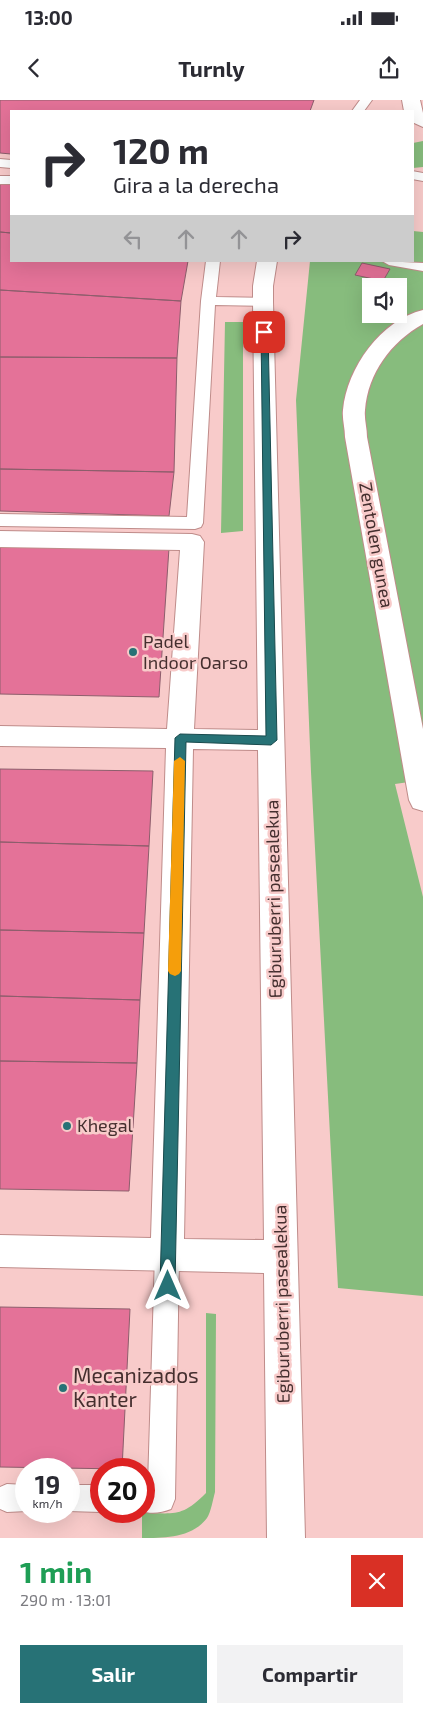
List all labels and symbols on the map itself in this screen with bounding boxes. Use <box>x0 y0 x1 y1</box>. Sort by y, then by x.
pin <box>243 311 285 353</box>
street label: Zentolen gunea <box>355 480 399 609</box>
place label: Padel Indoor Oarso <box>143 630 248 673</box>
marker: Padel Indoor Oarso <box>127 646 139 658</box>
street label: Egiburuberri pasealekua <box>260 799 286 999</box>
place label: Khegal <box>77 1114 134 1136</box>
marker: Khegal <box>61 1120 73 1132</box>
street label: Egiburuberri pasealekua <box>268 1204 294 1404</box>
position arrow <box>141 1259 193 1311</box>
place label: Mecanizados Kanter <box>73 1362 199 1411</box>
marker: Mecanizados Kanter <box>57 1382 69 1394</box>
speed limit sign: 20 <box>90 1458 155 1523</box>

